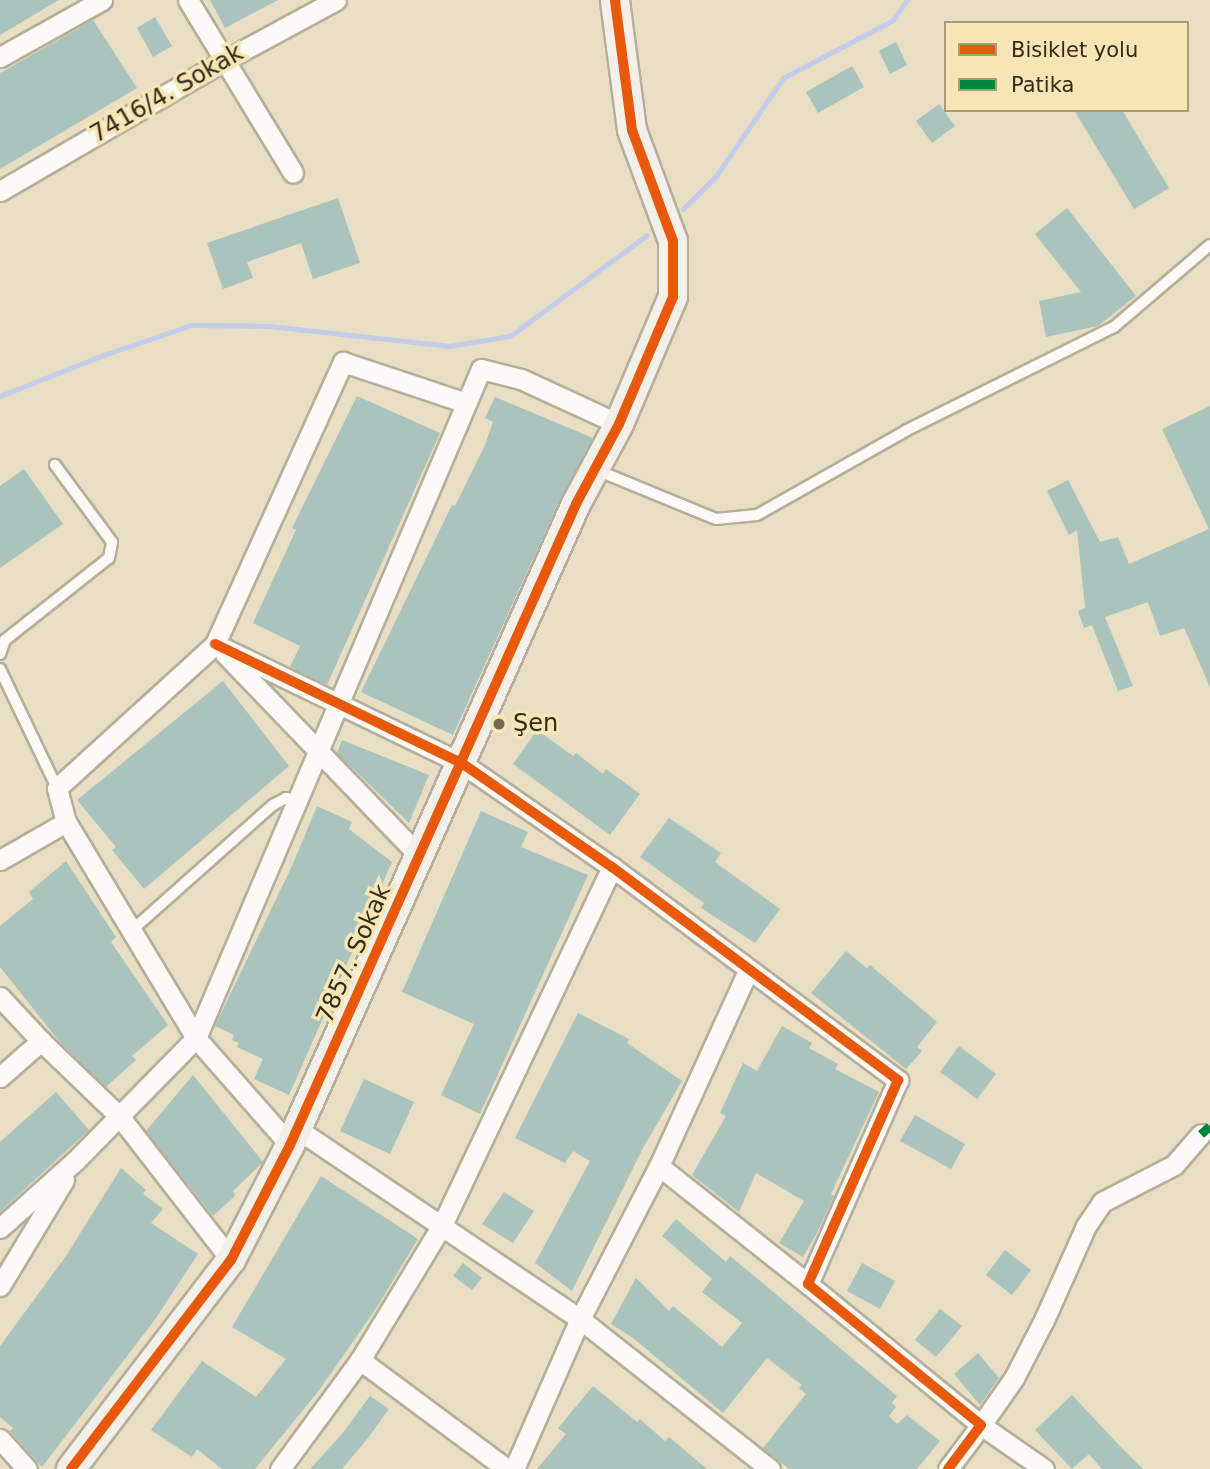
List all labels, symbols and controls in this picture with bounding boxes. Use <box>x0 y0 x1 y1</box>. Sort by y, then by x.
legend <box>944 21 1189 112</box>
text: Bisiklet yolu <box>1011 38 1138 62</box>
street label: 7416/4. Sokak <box>85 39 249 149</box>
text: Patika <box>1011 73 1074 97</box>
place label: Şen <box>513 710 558 738</box>
marker: Şen <box>491 716 507 732</box>
street label: 7857. Sokak <box>311 880 397 1028</box>

